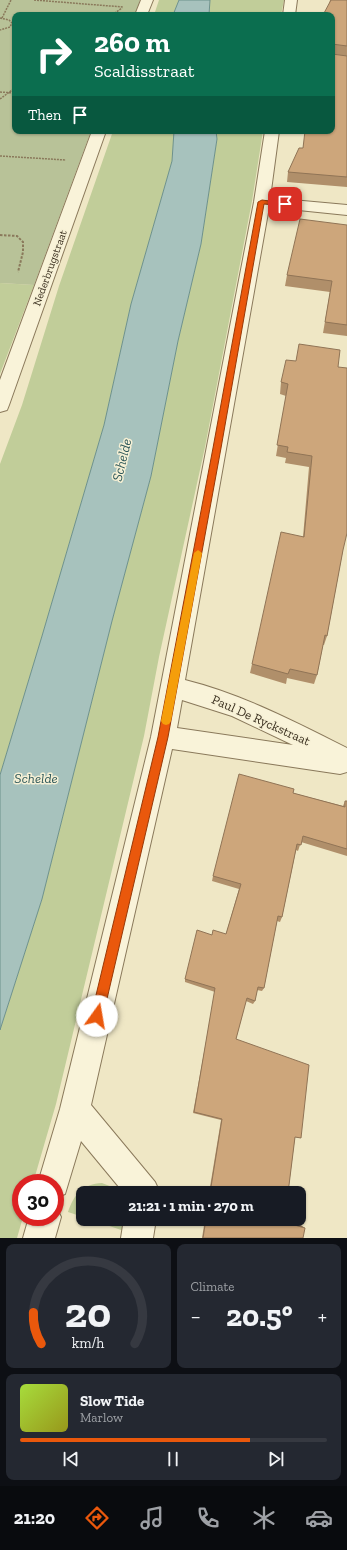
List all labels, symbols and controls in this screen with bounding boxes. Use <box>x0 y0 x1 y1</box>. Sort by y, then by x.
text: 260 m <box>94 26 170 59</box>
icon: right <box>28 28 80 80</box>
text: Scaldisstraat <box>94 60 194 82</box>
icon: arrive <box>69 104 91 126</box>
text: Then <box>28 106 61 124</box>
pin <box>268 187 302 221</box>
icon: arrive <box>274 193 296 215</box>
street label: Nederbrugstraat <box>30 227 70 308</box>
water label: Schelde <box>109 437 135 483</box>
street label: Paul De Ryckstraat <box>210 692 313 748</box>
water label: Schelde <box>14 770 58 787</box>
position arrow <box>76 995 118 1037</box>
speed limit sign: 30 <box>12 1174 64 1226</box>
text: 21:21 · 1 min · 270 m <box>128 1197 254 1215</box>
text: Climate <box>191 1279 234 1294</box>
text: 20 <box>65 1288 111 1338</box>
text: 20.5° <box>226 1298 293 1334</box>
text: − <box>191 1303 201 1330</box>
text: + <box>318 1303 327 1330</box>
text: km/h <box>72 1335 105 1352</box>
text: Slow Tide <box>80 1392 144 1410</box>
text: Marlow <box>80 1410 123 1425</box>
icon: previous <box>60 1448 82 1470</box>
icon: pause <box>162 1448 184 1470</box>
icon: next <box>265 1448 287 1470</box>
icon: directions <box>83 1504 111 1532</box>
icon: music <box>138 1504 166 1532</box>
icon: phone <box>194 1504 222 1532</box>
icon: climate <box>250 1504 278 1532</box>
icon: car <box>305 1504 333 1532</box>
text: 21:20 <box>14 1507 55 1529</box>

